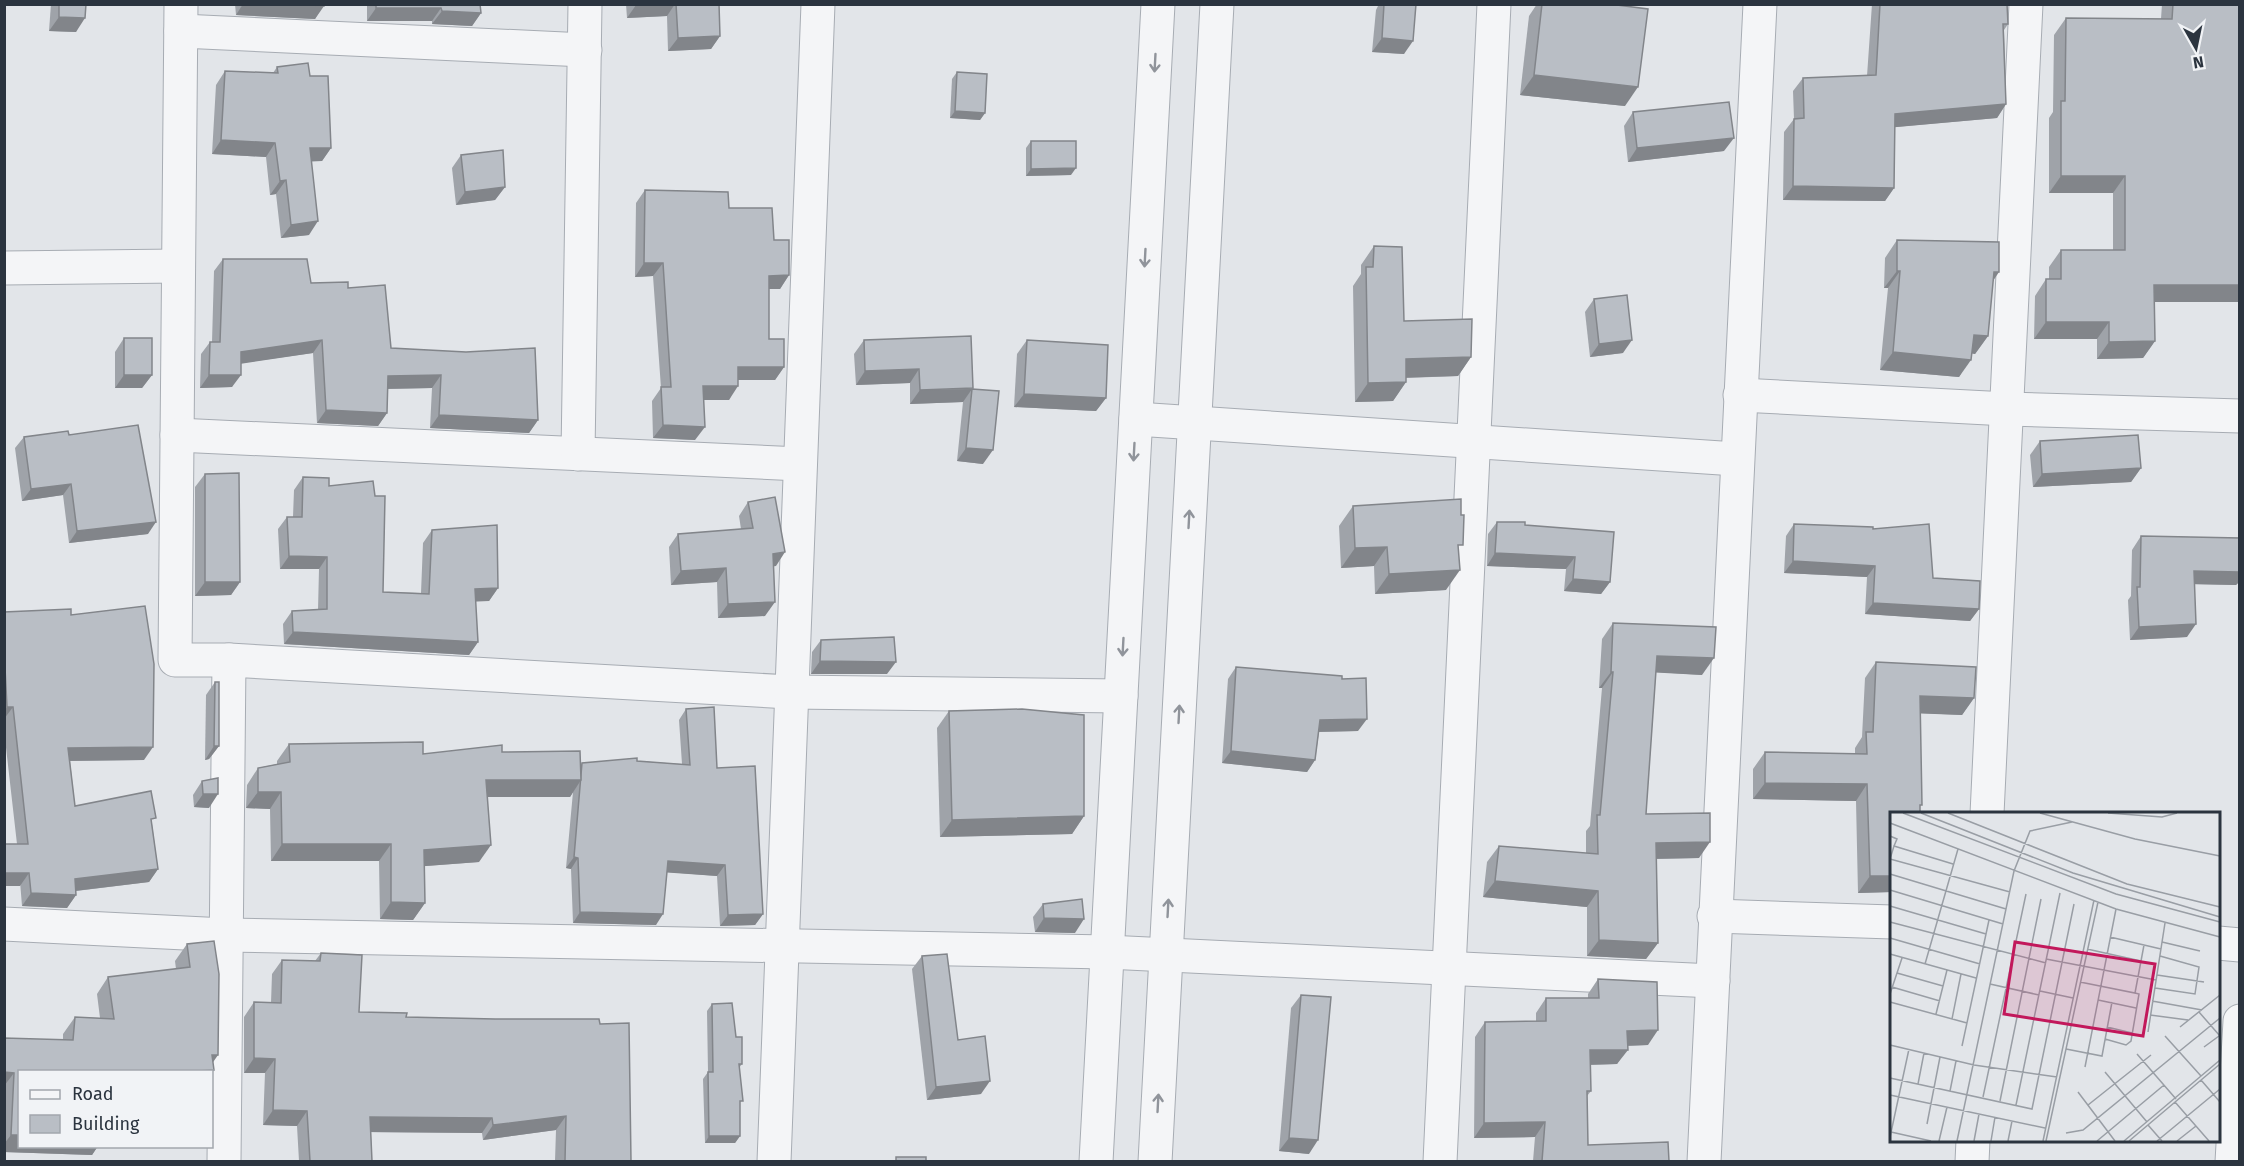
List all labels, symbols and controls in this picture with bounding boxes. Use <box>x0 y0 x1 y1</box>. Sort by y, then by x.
north arrow <box>2166 18 2226 78</box>
one-way arrow <box>1150 52 1161 72</box>
text: N <box>2192 52 2205 73</box>
one-way arrow <box>1139 247 1150 267</box>
one-way arrow <box>1128 442 1139 462</box>
one-way arrow <box>1184 509 1195 529</box>
one-way arrow <box>1118 637 1129 657</box>
one-way arrow <box>1173 704 1184 724</box>
inset map <box>1890 812 2220 1142</box>
one-way arrow <box>1163 899 1174 919</box>
legend <box>18 1070 213 1148</box>
text: Road <box>72 1083 114 1105</box>
one-way arrow <box>1153 1094 1164 1114</box>
text: Building <box>72 1113 140 1135</box>

